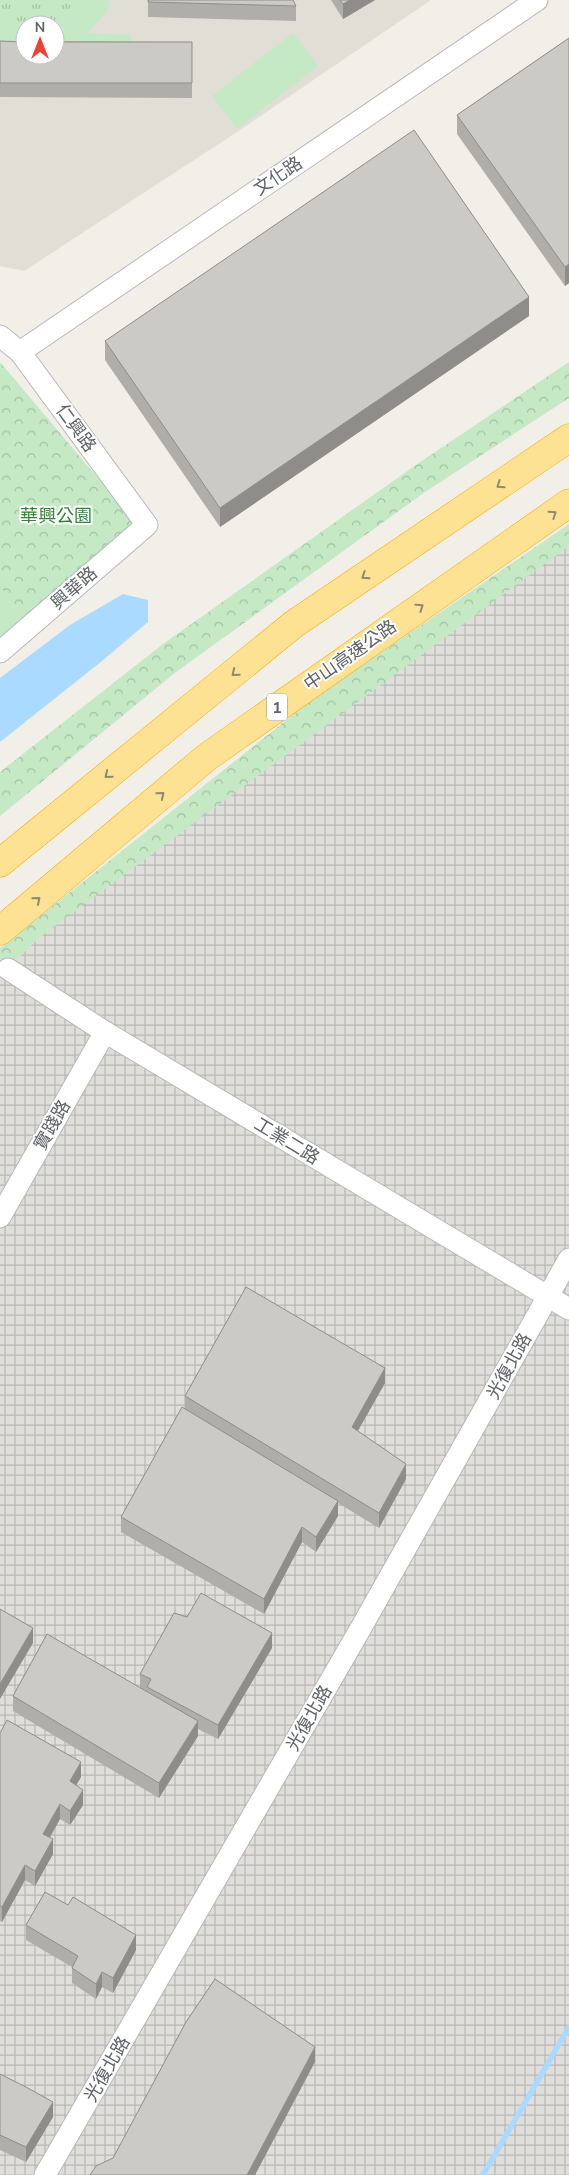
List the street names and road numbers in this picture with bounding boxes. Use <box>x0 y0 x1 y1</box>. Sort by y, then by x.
street label: 文化路 <box>249 151 307 201</box>
street label: 仁興路 <box>50 399 102 457</box>
street label: 興華路 <box>46 561 102 615</box>
street label: 中山高速公路 <box>299 614 401 696</box>
road number: 1 <box>267 694 287 720</box>
street label: 實踐路 <box>28 1096 76 1154</box>
street label: 工業二路 <box>250 1112 324 1170</box>
street label: 光復北路 <box>481 1329 537 1403</box>
street label: 光復北路 <box>281 1681 337 1755</box>
street label: 光復北路 <box>79 2032 135 2106</box>

